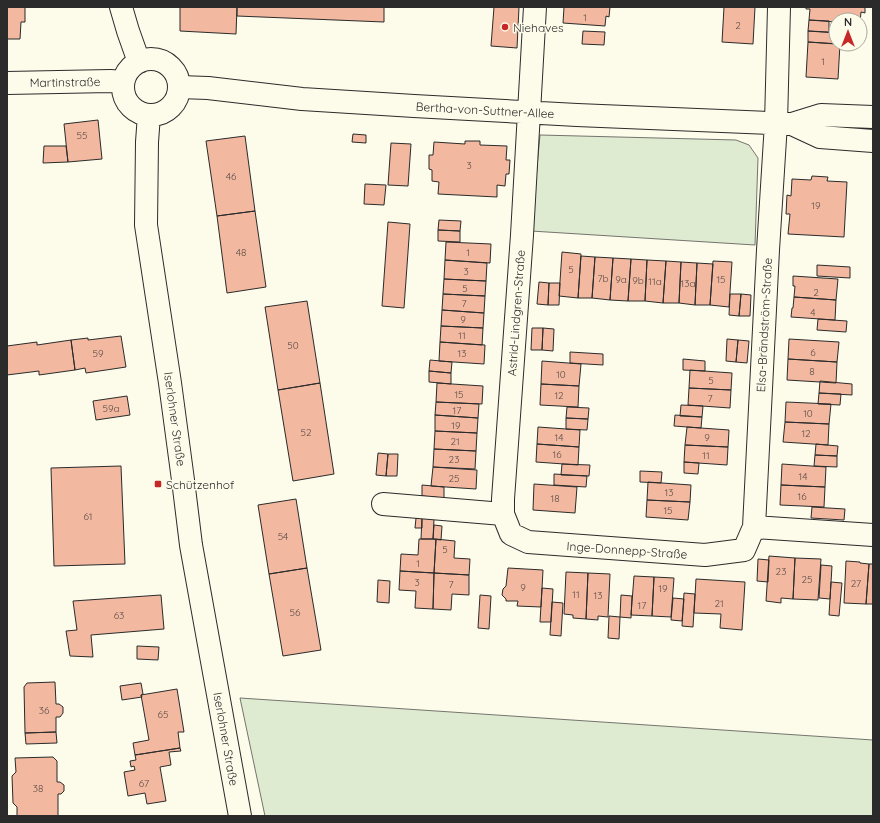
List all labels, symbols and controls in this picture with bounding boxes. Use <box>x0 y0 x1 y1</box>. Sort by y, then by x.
house number: 1 <box>583 11 587 24</box>
north arrow <box>828 12 868 52</box>
text: N <box>844 15 852 29</box>
house number: 2 <box>735 19 741 32</box>
place label: Niehaves <box>513 20 564 35</box>
marker: Niehaves <box>500 22 510 32</box>
house number: 1 <box>821 55 825 68</box>
street label: Martinstraße <box>29 74 101 90</box>
street label: Bertha-von-Suttner-Allee <box>415 99 555 121</box>
house number: 55 <box>77 129 87 142</box>
house number: 3 <box>466 159 472 172</box>
house number: 46 <box>226 170 237 183</box>
house number: 19 <box>811 199 821 212</box>
house number: 48 <box>236 246 246 259</box>
house number: 1 <box>466 246 470 259</box>
street label: Astrid-Lindgren-Straße <box>504 249 528 377</box>
street label: Elsa-Brändström-Straße <box>753 257 775 393</box>
house number: 5 <box>568 263 574 276</box>
house number: 3 <box>463 265 469 278</box>
house number: 7b <box>597 272 609 285</box>
house number: 9a <box>615 273 627 286</box>
house number: 15 <box>716 273 726 286</box>
house number: 9b <box>632 274 644 287</box>
house number: 11a <box>648 275 662 288</box>
house number: 13a <box>681 277 696 290</box>
house number: 5 <box>462 282 468 295</box>
house number: 2 <box>813 286 819 299</box>
house number: 7 <box>461 297 467 310</box>
house number: 4 <box>810 306 816 319</box>
house number: 9 <box>460 313 466 326</box>
house number: 11 <box>458 329 466 342</box>
house number: 50 <box>287 339 299 352</box>
house number: 6 <box>810 346 816 359</box>
house number: 59 <box>92 347 104 360</box>
house number: 13 <box>458 347 466 360</box>
house number: 8 <box>809 365 815 378</box>
house number: 10 <box>556 368 566 381</box>
street label: Iserlohner Straße <box>161 371 189 467</box>
house number: 5 <box>708 374 714 387</box>
house number: 15 <box>454 388 464 401</box>
house number: 12 <box>554 389 564 402</box>
house number: 7 <box>707 392 713 405</box>
house number: 59a <box>102 402 120 415</box>
house number: 17 <box>453 404 461 417</box>
house number: 10 <box>803 407 813 420</box>
house number: 19 <box>451 419 461 432</box>
house number: 52 <box>301 426 312 439</box>
house number: 12 <box>801 427 811 440</box>
house number: 14 <box>555 431 563 444</box>
house number: 9 <box>704 431 710 444</box>
house number: 21 <box>450 435 460 448</box>
house number: 16 <box>552 448 562 461</box>
house number: 11 <box>702 449 710 462</box>
house number: 23 <box>449 453 459 466</box>
house number: 14 <box>799 470 807 483</box>
house number: 25 <box>449 472 460 485</box>
place label: Schützenhof <box>166 477 235 492</box>
marker: Schützenhof <box>153 479 163 489</box>
house number: 13 <box>665 486 673 499</box>
house number: 16 <box>797 490 807 503</box>
house number: 18 <box>550 492 560 505</box>
house number: 15 <box>663 504 673 517</box>
house number: 61 <box>83 510 93 523</box>
house number: 54 <box>278 530 288 543</box>
street label: Inge-Donnepp-Straße <box>566 538 688 562</box>
house number: 5 <box>442 543 448 556</box>
house number: 1 <box>416 557 420 570</box>
house number: 23 <box>776 565 786 578</box>
house number: 25 <box>802 573 813 586</box>
house number: 3 <box>414 576 420 589</box>
house number: 27 <box>851 577 861 590</box>
house number: 7 <box>448 578 454 591</box>
house number: 9 <box>520 581 526 594</box>
house number: 19 <box>658 582 668 595</box>
house number: 11 <box>572 588 580 601</box>
house number: 13 <box>594 589 602 602</box>
house number: 21 <box>714 597 724 610</box>
house number: 17 <box>638 599 646 612</box>
house number: 56 <box>290 606 301 619</box>
house number: 63 <box>114 609 124 622</box>
street label: Iserlohner Straße <box>210 691 242 787</box>
house number: 36 <box>39 704 50 717</box>
house number: 65 <box>158 708 168 721</box>
house number: 67 <box>139 777 149 790</box>
house number: 38 <box>33 782 43 795</box>

